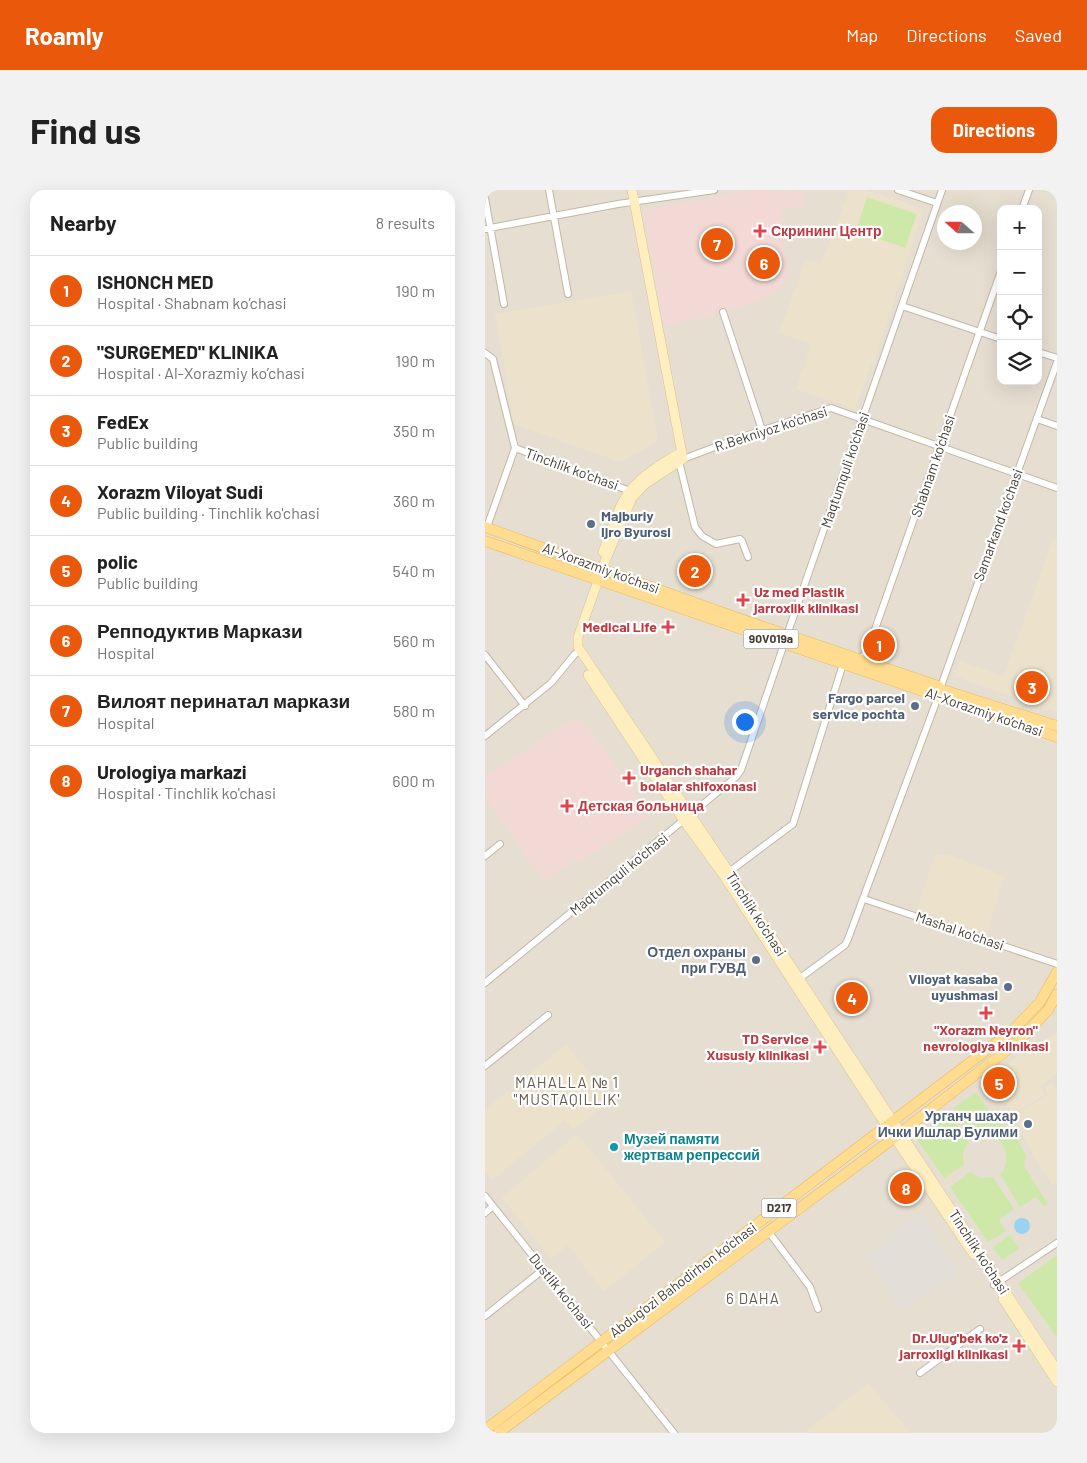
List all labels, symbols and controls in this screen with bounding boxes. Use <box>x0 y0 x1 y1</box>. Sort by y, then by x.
text: Roamly <box>25 21 104 50</box>
text: Map <box>846 24 878 46</box>
text: Directions <box>906 24 987 46</box>
text: Saved <box>1015 24 1062 46</box>
button: Directions <box>931 107 1057 153</box>
text: Find us <box>30 109 141 151</box>
north arrow <box>937 205 982 250</box>
map controls <box>997 205 1042 385</box>
button: + <box>997 205 1042 250</box>
text: Nearby <box>50 210 116 235</box>
text: 8 results <box>376 213 435 232</box>
place label: Скрининг Центр <box>771 222 881 239</box>
marker: Скрининг Центр <box>753 224 767 238</box>
pin: 7 <box>701 225 733 263</box>
pin: 6 <box>748 244 780 282</box>
button: − <box>997 250 1042 295</box>
text: ISHONCH MED <box>97 270 213 293</box>
text: 1 <box>63 281 69 300</box>
text: 190 m <box>396 281 435 300</box>
text: Hospital · Shabnam ko’chasi <box>97 293 286 312</box>
button: locate <box>997 295 1042 340</box>
text: "SURGEMED" KLINIKA <box>97 340 279 363</box>
button: layers <box>997 340 1042 385</box>
text: 2 <box>62 351 70 370</box>
text: 190 m <box>396 351 435 370</box>
text: Hospital · Al-Xorazmiy ko’chasi <box>97 363 305 382</box>
street label: R.Bekniyoz ko'chasi <box>712 402 829 455</box>
text: FedEx <box>97 410 149 433</box>
street label: Maqtumquli ko'chasi <box>817 410 872 530</box>
street label: Shabnam ko’chasi <box>907 413 958 519</box>
text: 3 <box>62 421 70 440</box>
text: 350 m <box>393 421 435 440</box>
text: Public building <box>97 433 198 452</box>
street label: Tinchlik ko'chasi <box>523 444 621 493</box>
street label: Samarkand ko’chasi <box>969 466 1026 583</box>
text: Xorazm Viloyat Sudi <box>97 480 263 503</box>
text: 4 <box>61 491 71 510</box>
text: 360 m <box>393 491 435 510</box>
text: Public building · Tinchlik ko'chasi <box>97 503 320 522</box>
place label: Majburiy Ijro Byurosi <box>601 507 671 540</box>
marker: Majburiy Ijro Byurosi <box>585 518 597 530</box>
street label: Al-Xorazmiy ko’chasi <box>540 539 662 597</box>
text: polic <box>97 550 138 573</box>
pin: 2 <box>679 552 711 590</box>
text: 5 <box>62 561 70 580</box>
text: 540 m <box>392 561 435 580</box>
text: Public building <box>97 573 198 592</box>
place label: Uz med Plastik jarroxlik klinikasi <box>753 583 859 616</box>
marker: Uz med Plastik jarroxlik klinikasi <box>736 593 750 607</box>
place label: Medical Life <box>583 618 657 635</box>
text: Репподуктив Маркази <box>97 619 303 642</box>
marker: Medical Life <box>661 620 675 634</box>
pin: 1 <box>863 626 895 664</box>
road number: 90V019a <box>743 629 799 648</box>
text: 6 <box>62 631 70 650</box>
text: 560 m <box>393 631 435 650</box>
text: Hospital <box>97 643 154 662</box>
pin: 3 <box>1016 668 1048 706</box>
street label: Al-Xorazmiy ko’chasi <box>923 683 1045 740</box>
text: Вилоят перинатал маркази <box>97 689 350 712</box>
place label: Fargo parcel service pochta <box>812 689 905 722</box>
marker: Fargo parcel service pochta <box>909 700 921 712</box>
text: 7 <box>62 701 70 720</box>
text: 580 m <box>393 701 435 720</box>
your location <box>732 709 758 735</box>
text: Hospital <box>97 713 154 732</box>
text: Urologiya markazi <box>97 760 247 783</box>
place label: Urganch shahar bolalar shifoxonasi <box>640 761 757 794</box>
text: 8 <box>62 771 70 790</box>
text: 600 m <box>392 771 435 790</box>
marker: Urganch shahar bolalar shifoxonasi <box>622 771 636 785</box>
text: Hospital · Tinchlik ko'chasi <box>97 783 276 802</box>
place label: Детская больница <box>578 797 704 814</box>
marker: Детская больница <box>560 799 574 813</box>
street label: Maqtumquli ko'chasi <box>566 829 671 918</box>
street label: Tinchlik ko'chasi <box>723 868 790 959</box>
street label: Mashal ko'chasi <box>914 907 1007 954</box>
place label: Отдел охраны при ГУВД <box>647 943 746 976</box>
marker: Отдел охраны при ГУВД <box>750 954 762 966</box>
place label: Viloyat kasaba uyushmasi <box>909 970 998 1003</box>
pin: 4 <box>836 979 868 1017</box>
marker: Viloyat kasaba uyushmasi <box>1002 981 1014 993</box>
marker: "Xorazm Neyron" nevrologiya klinikasi <box>979 1006 993 1020</box>
place label: "Xorazm Neyron" nevrologiya klinikasi <box>923 1021 1049 1054</box>
place label: TD Service Xususiy klinikasi <box>707 1030 809 1063</box>
marker: TD Service Xususiy klinikasi <box>813 1040 827 1054</box>
pin: 5 <box>983 1064 1015 1102</box>
district label: MAHALLA № 1 "MUSTAQILLIK' <box>513 1073 621 1108</box>
place label: Урганч шахар Ички Ишлар Булими <box>878 1107 1018 1140</box>
marker: Урганч шахар Ички Ишлар Булими <box>1022 1118 1034 1130</box>
place label: Музей памяти жертвам репрессий <box>623 1130 760 1163</box>
marker: Музей памяти жертвам репрессий <box>608 1141 620 1153</box>
pin: 8 <box>890 1169 922 1207</box>
road number: D217 <box>761 1198 797 1218</box>
street label: Tinchlik ko'chasi <box>946 1206 1013 1297</box>
street label: Abdug’ozi Bahodirhon ko’chasi <box>606 1219 760 1341</box>
street label: Dustlik ko'chasi <box>526 1250 597 1332</box>
district label: 6 DAHA <box>726 1289 780 1307</box>
place label: Dr.Ulug'bek ko'z jarroxligi klinikasi <box>899 1329 1009 1362</box>
marker: Dr.Ulug'bek ko'z jarroxligi klinikasi <box>1012 1339 1026 1353</box>

